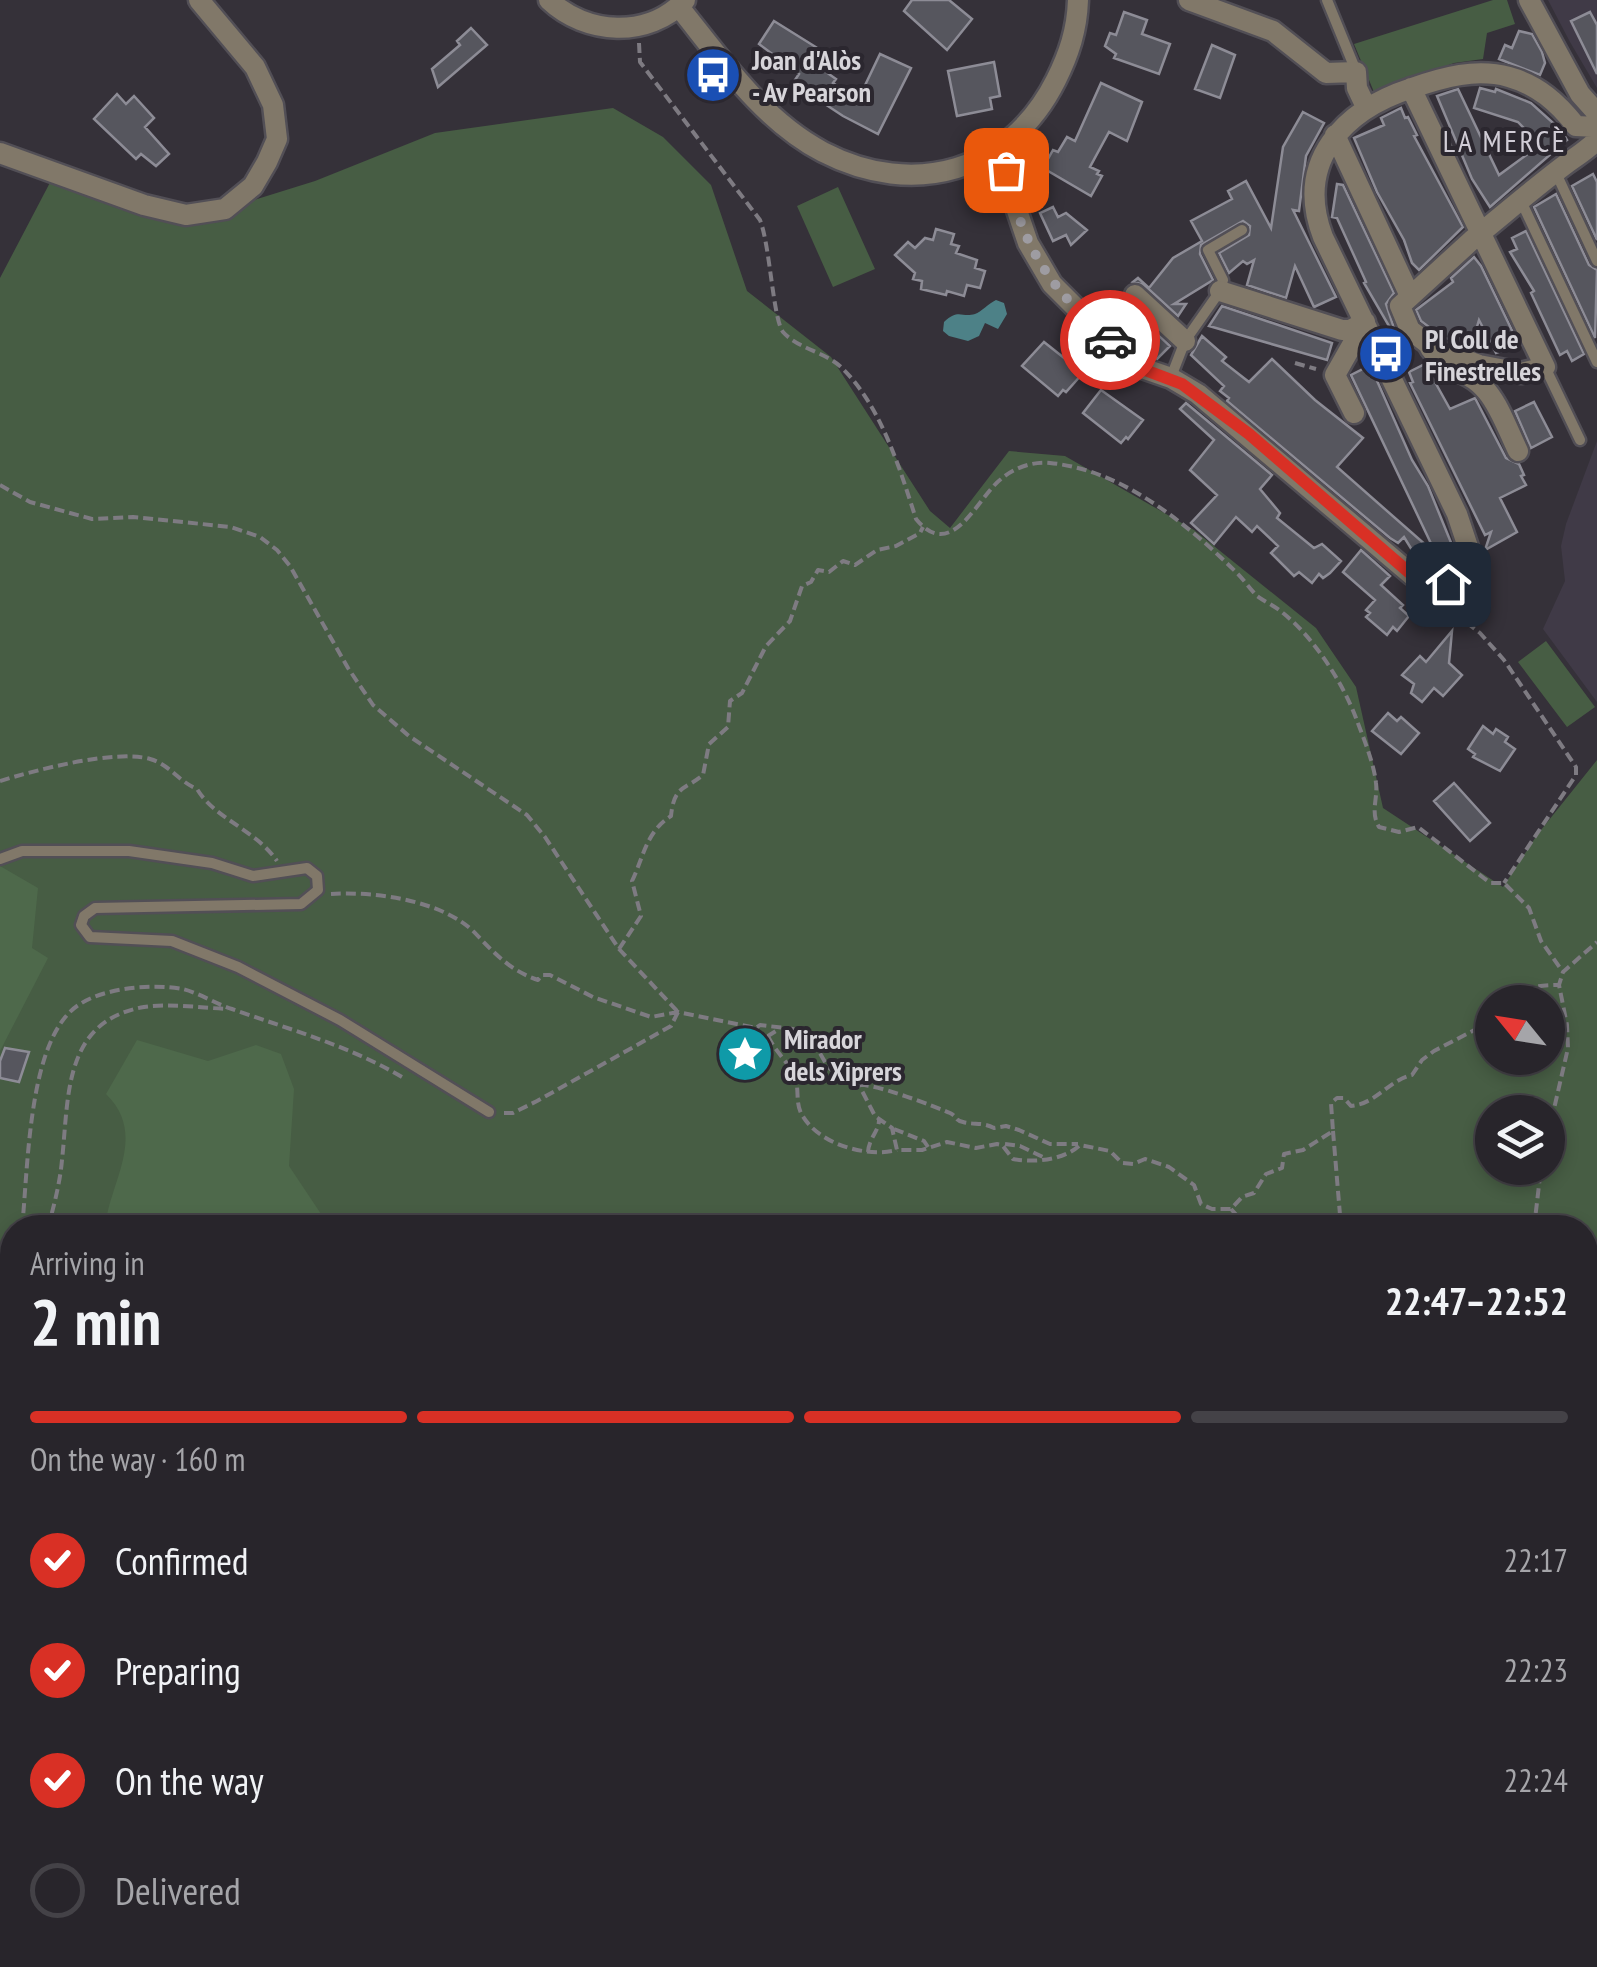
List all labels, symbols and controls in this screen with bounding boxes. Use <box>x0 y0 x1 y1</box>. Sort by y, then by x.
place label: Joan d'Alòs - Av Pearson <box>751 41 871 110</box>
bus stop icon: Joan d'Alòs - Av Pearson <box>683 45 743 105</box>
district label: LA MERCÈ <box>1443 121 1567 160</box>
pin <box>964 128 1049 213</box>
icon: bag <box>979 143 1034 198</box>
courier <box>1060 290 1160 390</box>
icon: car <box>1083 313 1138 368</box>
place label: Pl Coll de Finestrelles <box>1425 320 1541 389</box>
bus stop icon: Pl Coll de Finestrelles <box>1356 324 1416 384</box>
pin <box>1406 542 1491 627</box>
icon: home <box>1421 557 1476 612</box>
north arrow <box>1475 985 1565 1075</box>
map controls <box>1475 985 1565 1185</box>
place label: Mirador dels Xiprers <box>784 1020 902 1089</box>
place icon: Mirador dels Xiprers <box>715 1024 775 1084</box>
button: layers <box>1475 1095 1565 1185</box>
text: Arriving in <box>30 1242 145 1284</box>
text: 22:47–22:52 <box>1385 1276 1568 1325</box>
text: 2 min <box>30 1279 161 1363</box>
text: On the way · 160 m <box>30 1438 245 1480</box>
icon: check <box>30 1533 85 1588</box>
text: Confirmed <box>115 1536 248 1585</box>
text: 22:17 <box>1504 1539 1568 1581</box>
icon: check <box>30 1643 85 1698</box>
text: Preparing <box>115 1646 241 1695</box>
text: 22:23 <box>1504 1649 1568 1691</box>
icon: check <box>30 1753 85 1808</box>
text: On the way <box>115 1756 263 1805</box>
text: 22:24 <box>1504 1759 1568 1801</box>
text: Delivered <box>115 1866 241 1915</box>

